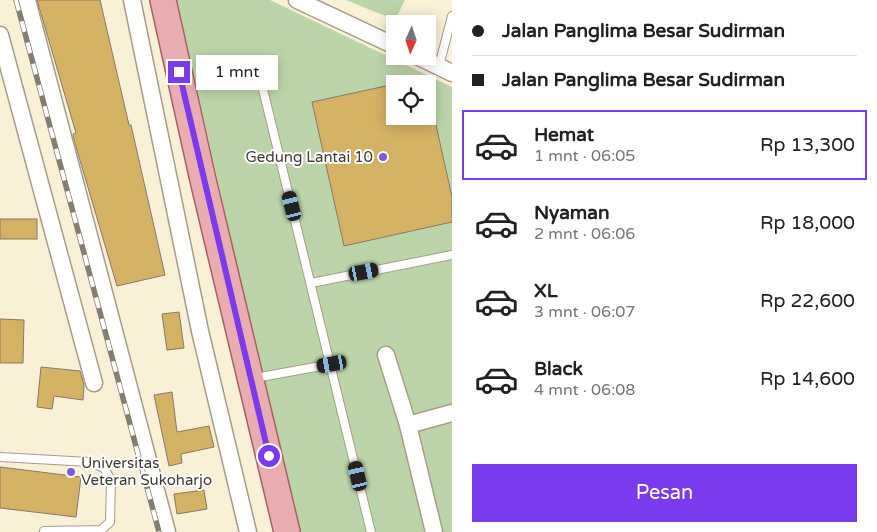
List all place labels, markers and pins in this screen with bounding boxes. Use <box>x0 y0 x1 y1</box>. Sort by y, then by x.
place label: Gedung Lantai 10 <box>245 148 373 166</box>
marker: Gedung Lantai 10 <box>377 151 389 163</box>
place label: Universitas Veteran Sukoharjo <box>81 454 212 489</box>
marker: Universitas Veteran Sukoharjo <box>65 466 77 478</box>

